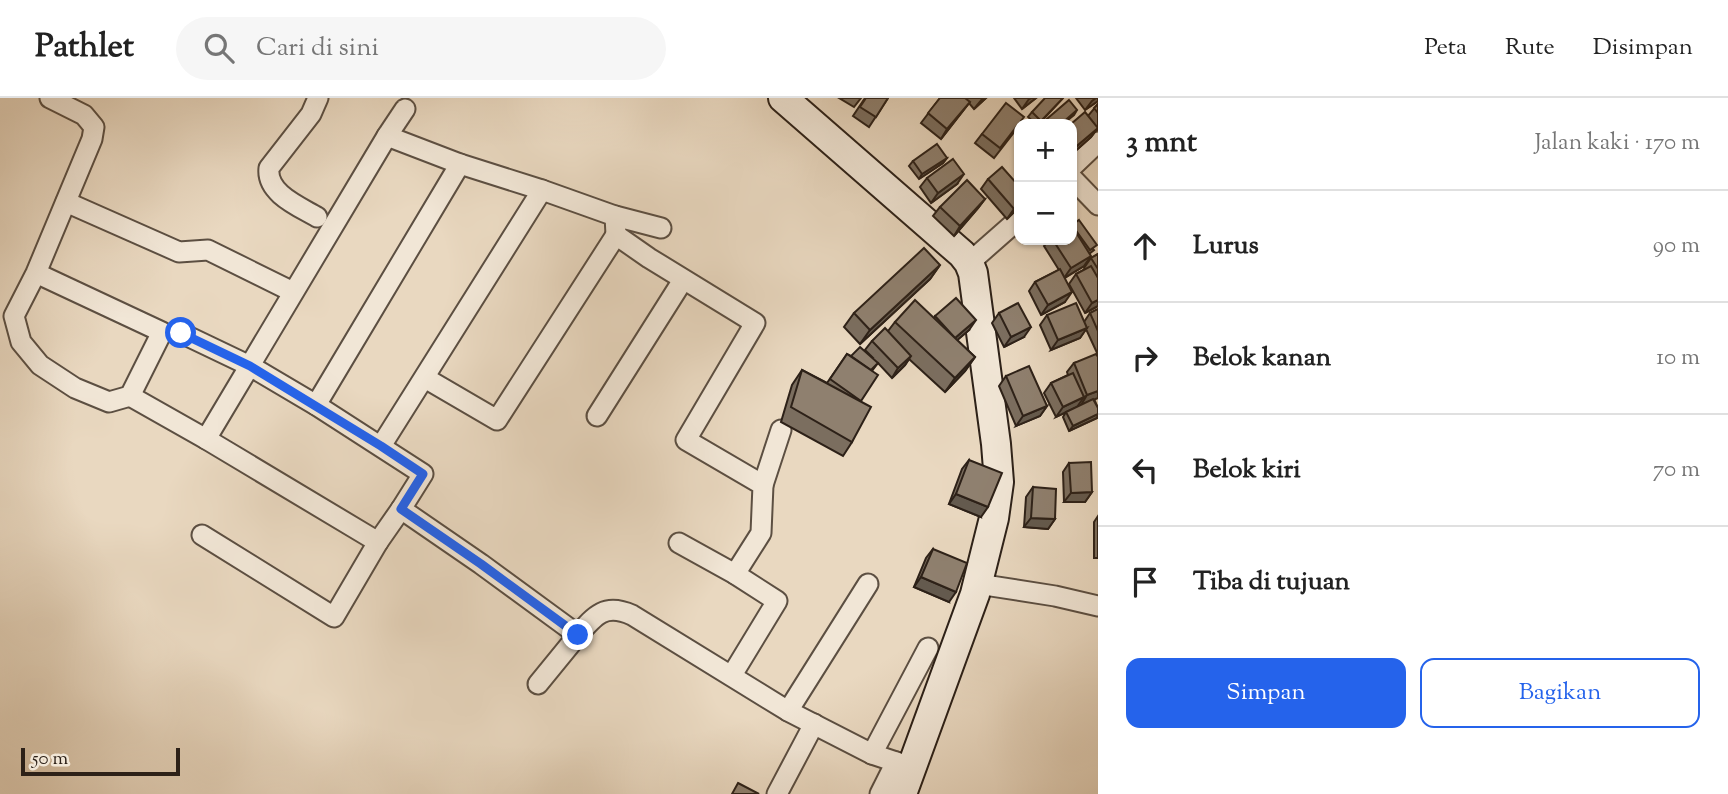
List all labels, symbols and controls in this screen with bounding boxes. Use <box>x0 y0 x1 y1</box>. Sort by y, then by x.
search box <box>176 17 666 80</box>
text: Pathlet <box>35 24 134 72</box>
icon: search <box>200 29 238 67</box>
text: Cari di sini <box>256 30 379 67</box>
text: Peta <box>1424 31 1467 65</box>
text: Rute <box>1505 31 1555 65</box>
text: Disimpan <box>1593 31 1693 65</box>
map controls <box>1014 119 1077 245</box>
button: + <box>1014 119 1077 182</box>
text: 3 mnt <box>1126 122 1197 165</box>
text: Jalan kaki · 170 m <box>1534 127 1700 160</box>
button: − <box>1014 182 1077 245</box>
icon: ahead <box>1126 227 1164 265</box>
text: Lurus <box>1193 228 1259 265</box>
text: 90 m <box>1653 230 1700 263</box>
route start <box>165 317 196 348</box>
icon: right <box>1126 339 1164 377</box>
text: Belok kanan <box>1193 340 1331 377</box>
text: 10 m <box>1656 342 1700 375</box>
icon: left <box>1126 451 1164 489</box>
text: Belok kiri <box>1193 452 1301 489</box>
text: 70 m <box>1653 454 1700 487</box>
icon: arrive <box>1126 563 1164 601</box>
text: Tiba di tujuan <box>1193 564 1350 601</box>
route end <box>562 619 593 650</box>
button: Simpan <box>1126 658 1406 728</box>
button: Bagikan <box>1420 658 1700 728</box>
scale bar <box>21 745 180 777</box>
text: 50 m <box>32 746 68 773</box>

